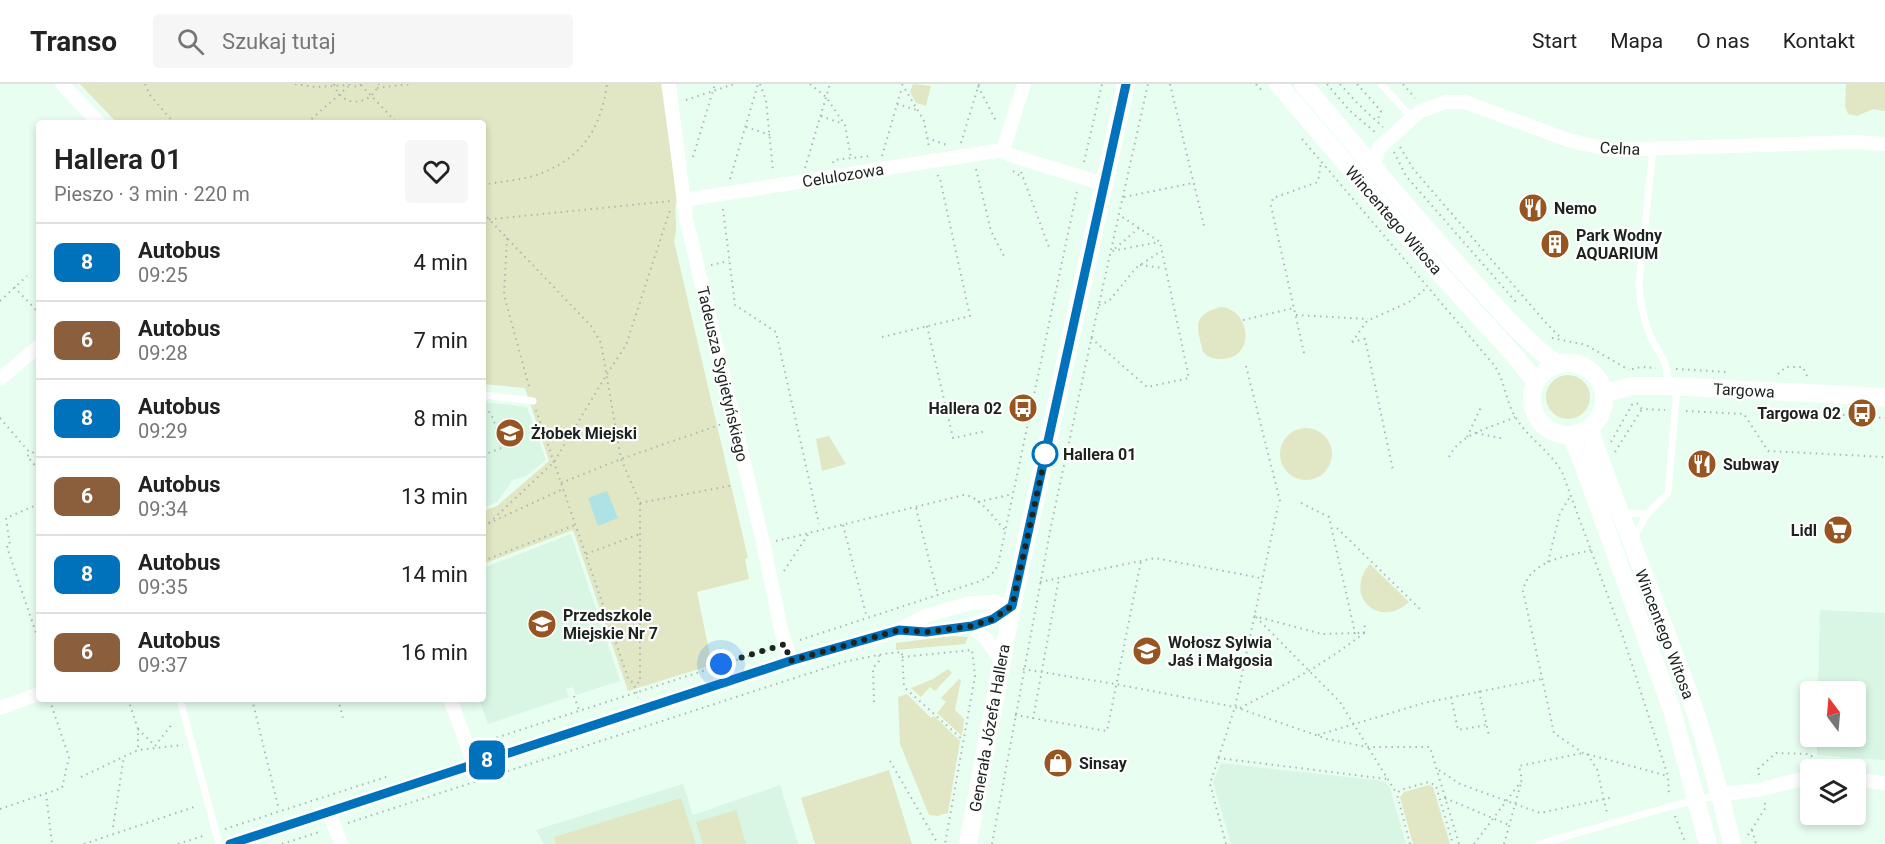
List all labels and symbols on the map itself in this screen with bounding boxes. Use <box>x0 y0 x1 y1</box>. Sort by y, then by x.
street label: Celna <box>1599 138 1641 159</box>
street label: Celulozowa <box>801 160 885 191</box>
street label: Wincentego Witosa <box>1341 162 1446 279</box>
restaurant icon: Nemo <box>1517 192 1549 224</box>
place label: Nemo <box>1554 199 1597 218</box>
place label: Park Wodny AQUARIUM <box>1576 226 1663 263</box>
building icon: Park Wodny AQUARIUM <box>1539 228 1571 260</box>
street label: Tadeusza Sygietyńskiego <box>693 285 752 464</box>
street label: Targowa <box>1713 379 1775 402</box>
bus stop icon: Hallera 02 <box>1007 392 1039 424</box>
bus stop icon: Targowa 02 <box>1846 397 1878 429</box>
place label: Hallera 02 <box>929 399 1002 418</box>
place label: Targowa 02 <box>1757 404 1841 423</box>
school or university icon: Żłobek Miejski <box>494 417 526 449</box>
place label: Żłobek Miejski <box>531 424 637 443</box>
marker: Hallera 01 <box>1032 441 1058 467</box>
place label: Hallera 01 <box>1063 445 1136 464</box>
restaurant icon: Subway <box>1686 448 1718 480</box>
place label: Subway <box>1723 455 1780 474</box>
supermarket icon: Lidl <box>1822 514 1854 546</box>
place label: Lidl <box>1791 521 1817 540</box>
street label: Wincentego Witosa <box>1631 567 1698 702</box>
place label: Przedszkole Miejskie Nr 7 <box>563 606 658 643</box>
school or university icon: Przedszkole Miejskie Nr 7 <box>526 608 558 640</box>
place label: Wołosz Sylwia Jaś i Małgosia <box>1168 633 1273 670</box>
school or university icon: Wołosz Sylwia Jaś i Małgosia <box>1131 635 1163 667</box>
street label: Generała Józefa Hallera <box>965 643 1014 813</box>
your location <box>706 649 736 679</box>
north arrow <box>1800 681 1866 747</box>
line badge: 8 <box>468 740 506 780</box>
shop icon: Sinsay <box>1042 747 1074 779</box>
place label: Sinsay <box>1079 754 1128 773</box>

